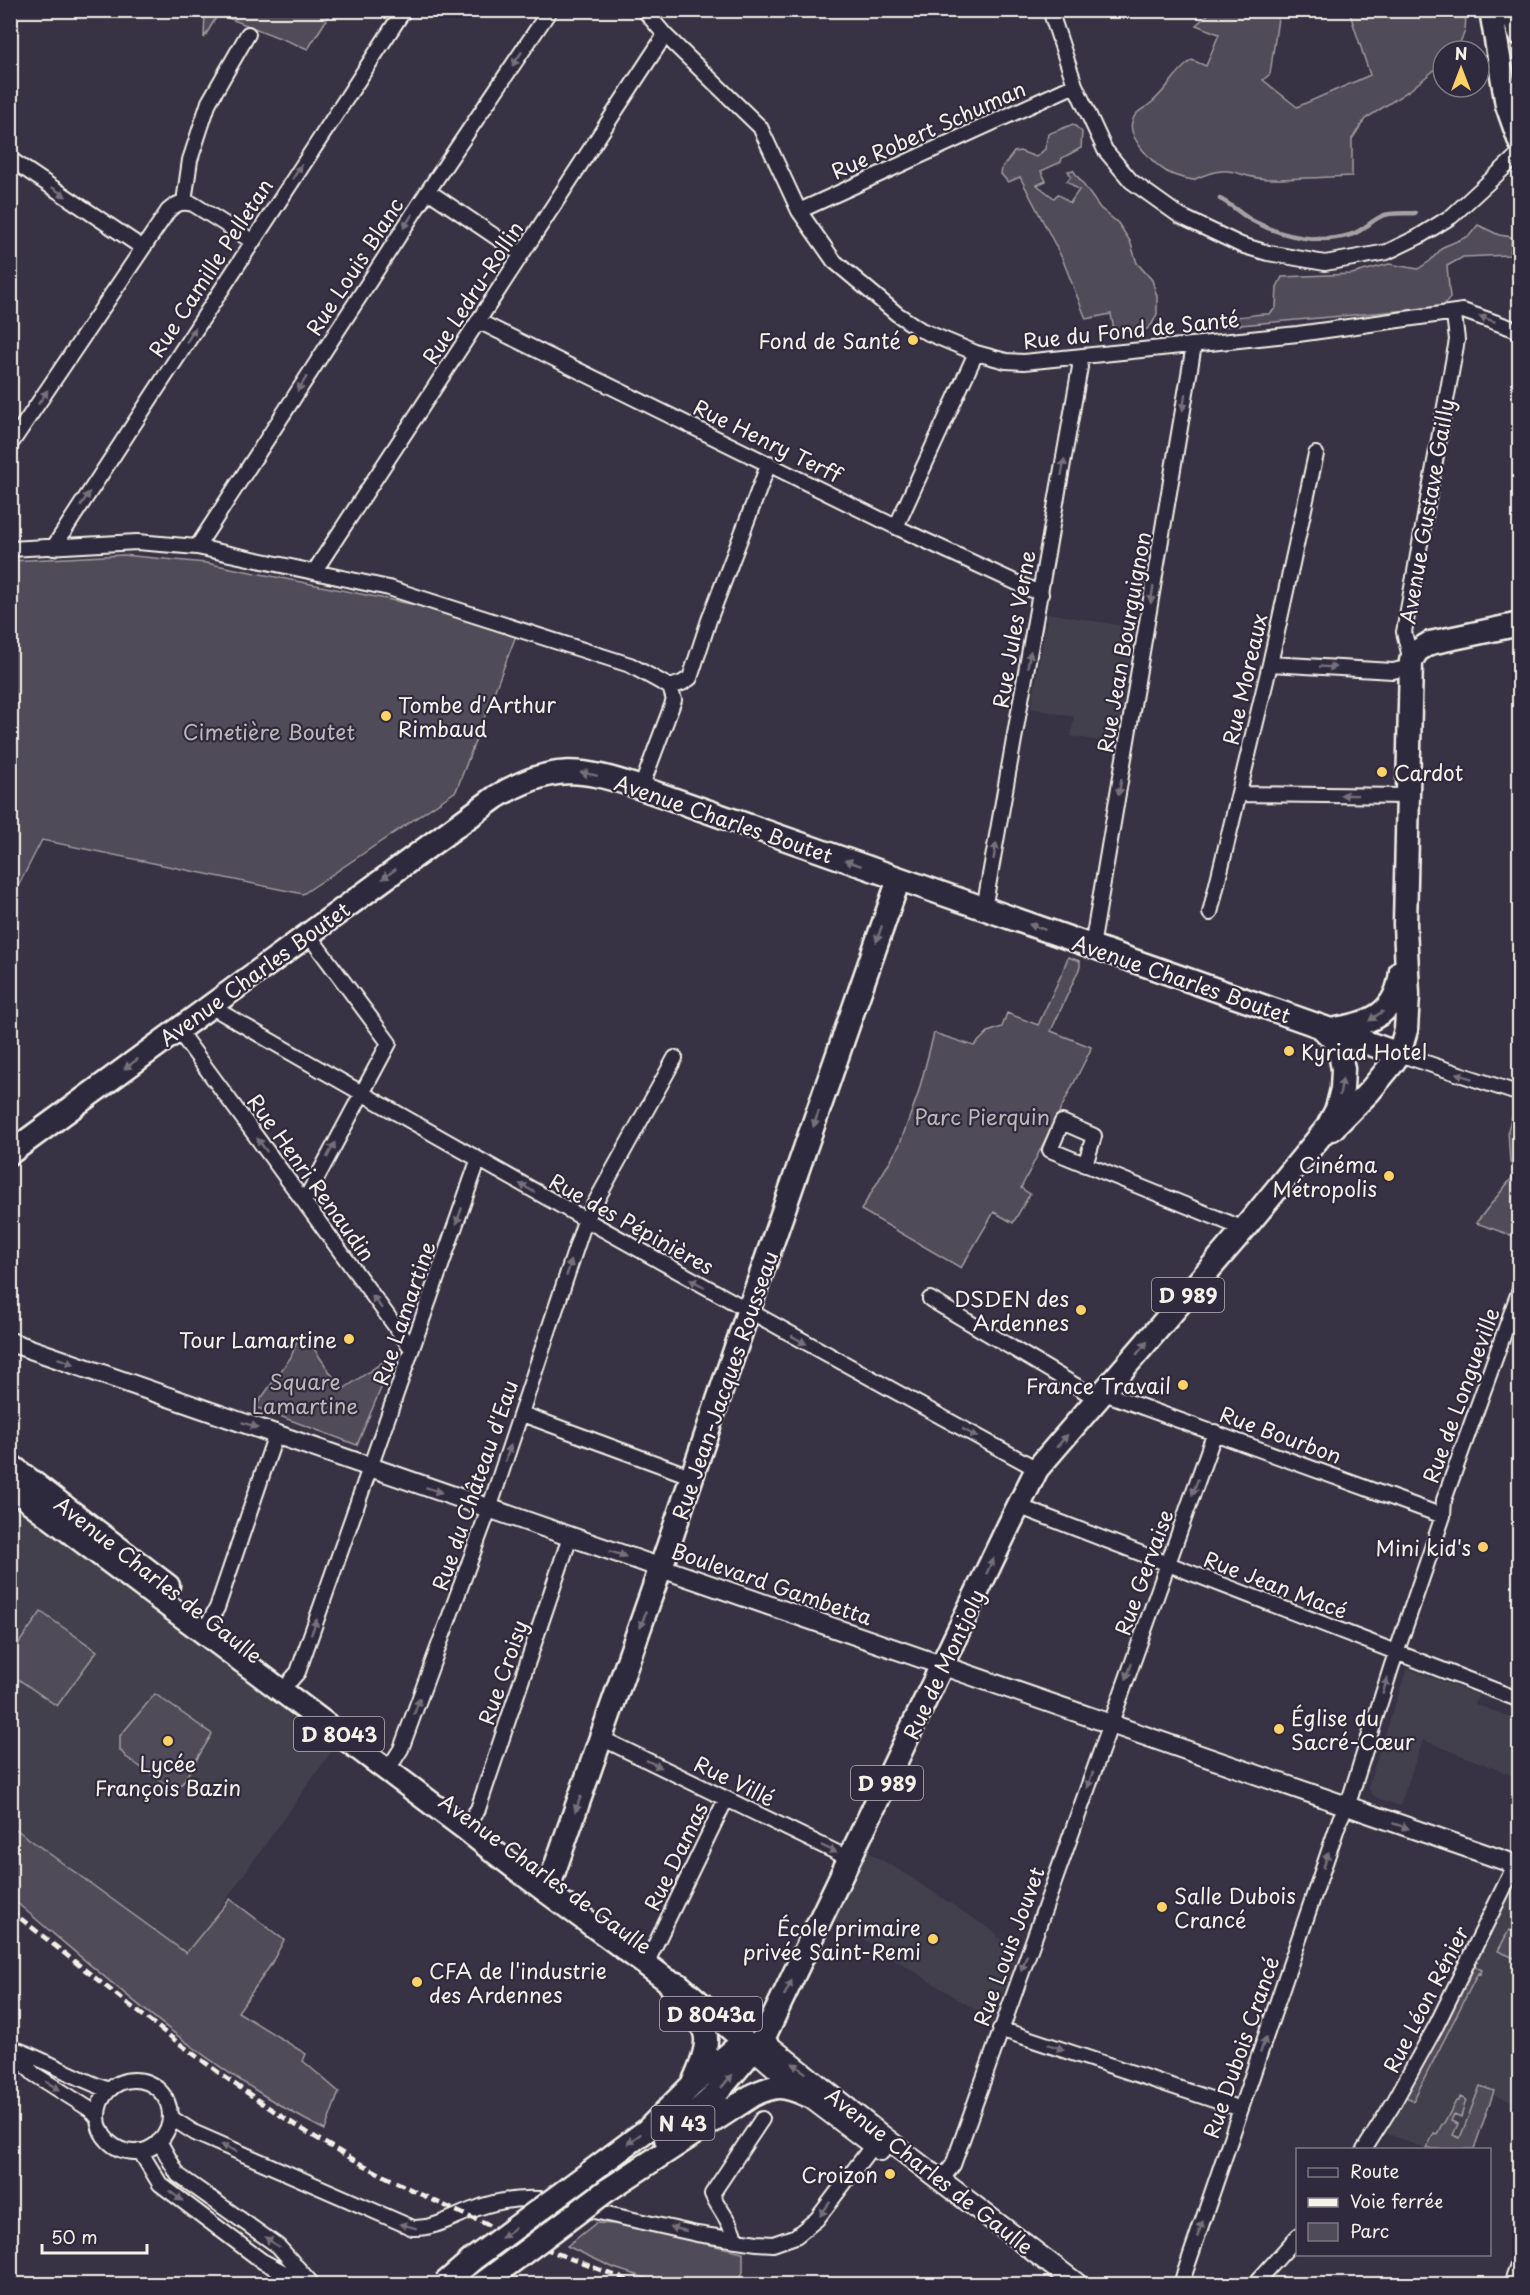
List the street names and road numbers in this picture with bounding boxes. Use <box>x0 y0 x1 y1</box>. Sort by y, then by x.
street label: Rue Robert Schuman <box>826 72 1030 186</box>
street label: Rue Camille Pelletan <box>140 171 280 363</box>
street label: Rue Louis Blanc <box>297 191 411 341</box>
street label: Rue Ledru-Rollin <box>414 214 530 370</box>
street label: Rue du Fond de Santé <box>1021 302 1241 356</box>
street label: Rue Henry Terff <box>688 390 849 491</box>
street label: Avenue Gustave Gailly <box>1390 396 1462 626</box>
street label: Rue Jean Bourguignon <box>1088 529 1158 755</box>
street label: Rue Jules Verne <box>983 548 1043 710</box>
street label: Rue Moreaux <box>1213 610 1275 748</box>
street label: Avenue Charles Boutet <box>611 766 838 870</box>
street label: Avenue Charles Boutet <box>152 893 356 1053</box>
street label: Avenue Charles Boutet <box>1069 926 1296 1030</box>
street label: Rue Henri Renaudin <box>240 1087 384 1267</box>
street label: Rue des Pépinières <box>544 1164 720 1282</box>
street label: Rue Lamartine <box>363 1237 443 1389</box>
street label: Rue Jean-Jacques Rousseau <box>663 1246 785 1524</box>
road number: D 989 <box>1152 1278 1224 1312</box>
street label: Rue de Longueville <box>1413 1303 1507 1487</box>
street label: Rue du Château d'Eau <box>423 1375 525 1595</box>
street label: Rue Bourbon <box>1216 1397 1346 1471</box>
street label: Avenue Charles de Gaulle <box>48 1488 270 1670</box>
street label: Rue Gervaise <box>1105 1505 1181 1639</box>
street label: Boulevard Gambetta <box>667 1534 877 1632</box>
street label: Rue Jean Macé <box>1200 1542 1352 1626</box>
street label: Rue de Montjoly <box>894 1584 992 1744</box>
street label: Rue Croisy <box>469 1615 535 1729</box>
road number: D 8043 <box>294 1717 384 1751</box>
street label: Rue Villé <box>689 1747 781 1813</box>
road number: D 989 <box>851 1766 923 1800</box>
street label: Avenue Charles de Gaulle <box>433 1785 659 1961</box>
street label: Rue Damas <box>635 1796 715 1916</box>
street label: Rue Louis Jouvet <box>964 1862 1052 2030</box>
street label: Rue Léon Rénier <box>1374 1920 1476 2078</box>
street label: Rue Dubois Crancé <box>1194 1952 1286 2142</box>
road number: D 8043a <box>660 1997 762 2031</box>
street label: Avenue Charles de Gaulle <box>819 2079 1041 2261</box>
road number: N 43 <box>652 2106 714 2140</box>

